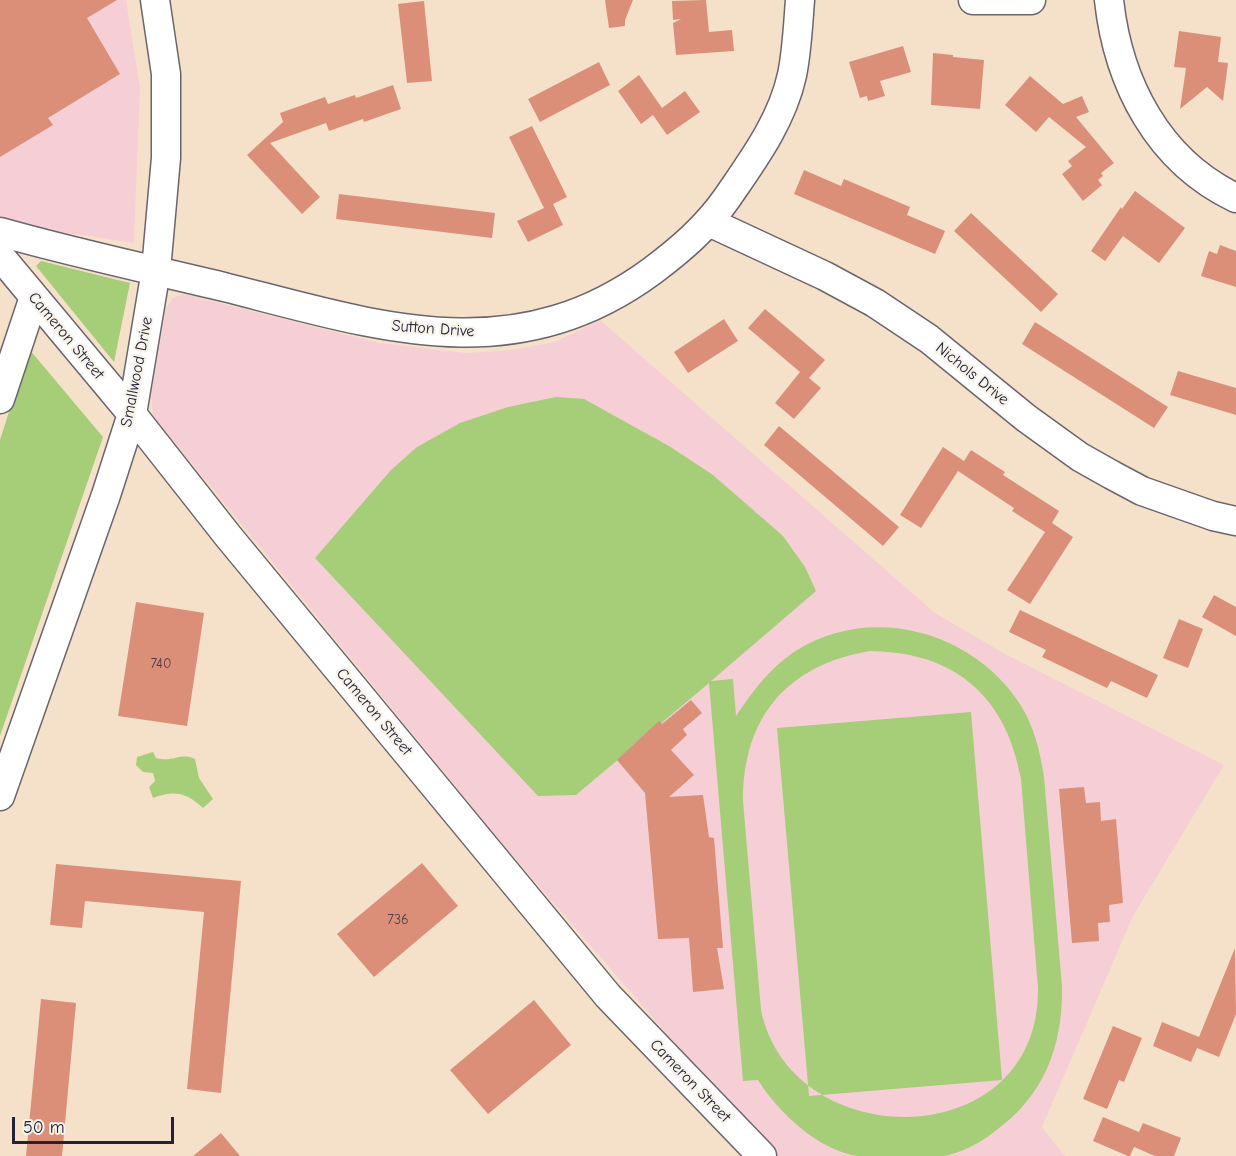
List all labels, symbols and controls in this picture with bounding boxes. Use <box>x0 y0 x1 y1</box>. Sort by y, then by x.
street label: Cameron Street <box>24 288 108 384</box>
street label: Smallwood Drive <box>117 315 157 429</box>
street label: Sutton Drive <box>391 317 475 341</box>
street label: Nichols Drive <box>931 339 1013 409</box>
house number: 740 <box>151 656 171 672</box>
street label: Cameron Street <box>332 664 416 760</box>
house number: 736 <box>387 912 409 928</box>
street label: Cameron Street <box>646 1035 734 1127</box>
scale bar <box>15 1105 177 1143</box>
text: 50 m <box>23 1117 65 1138</box>

